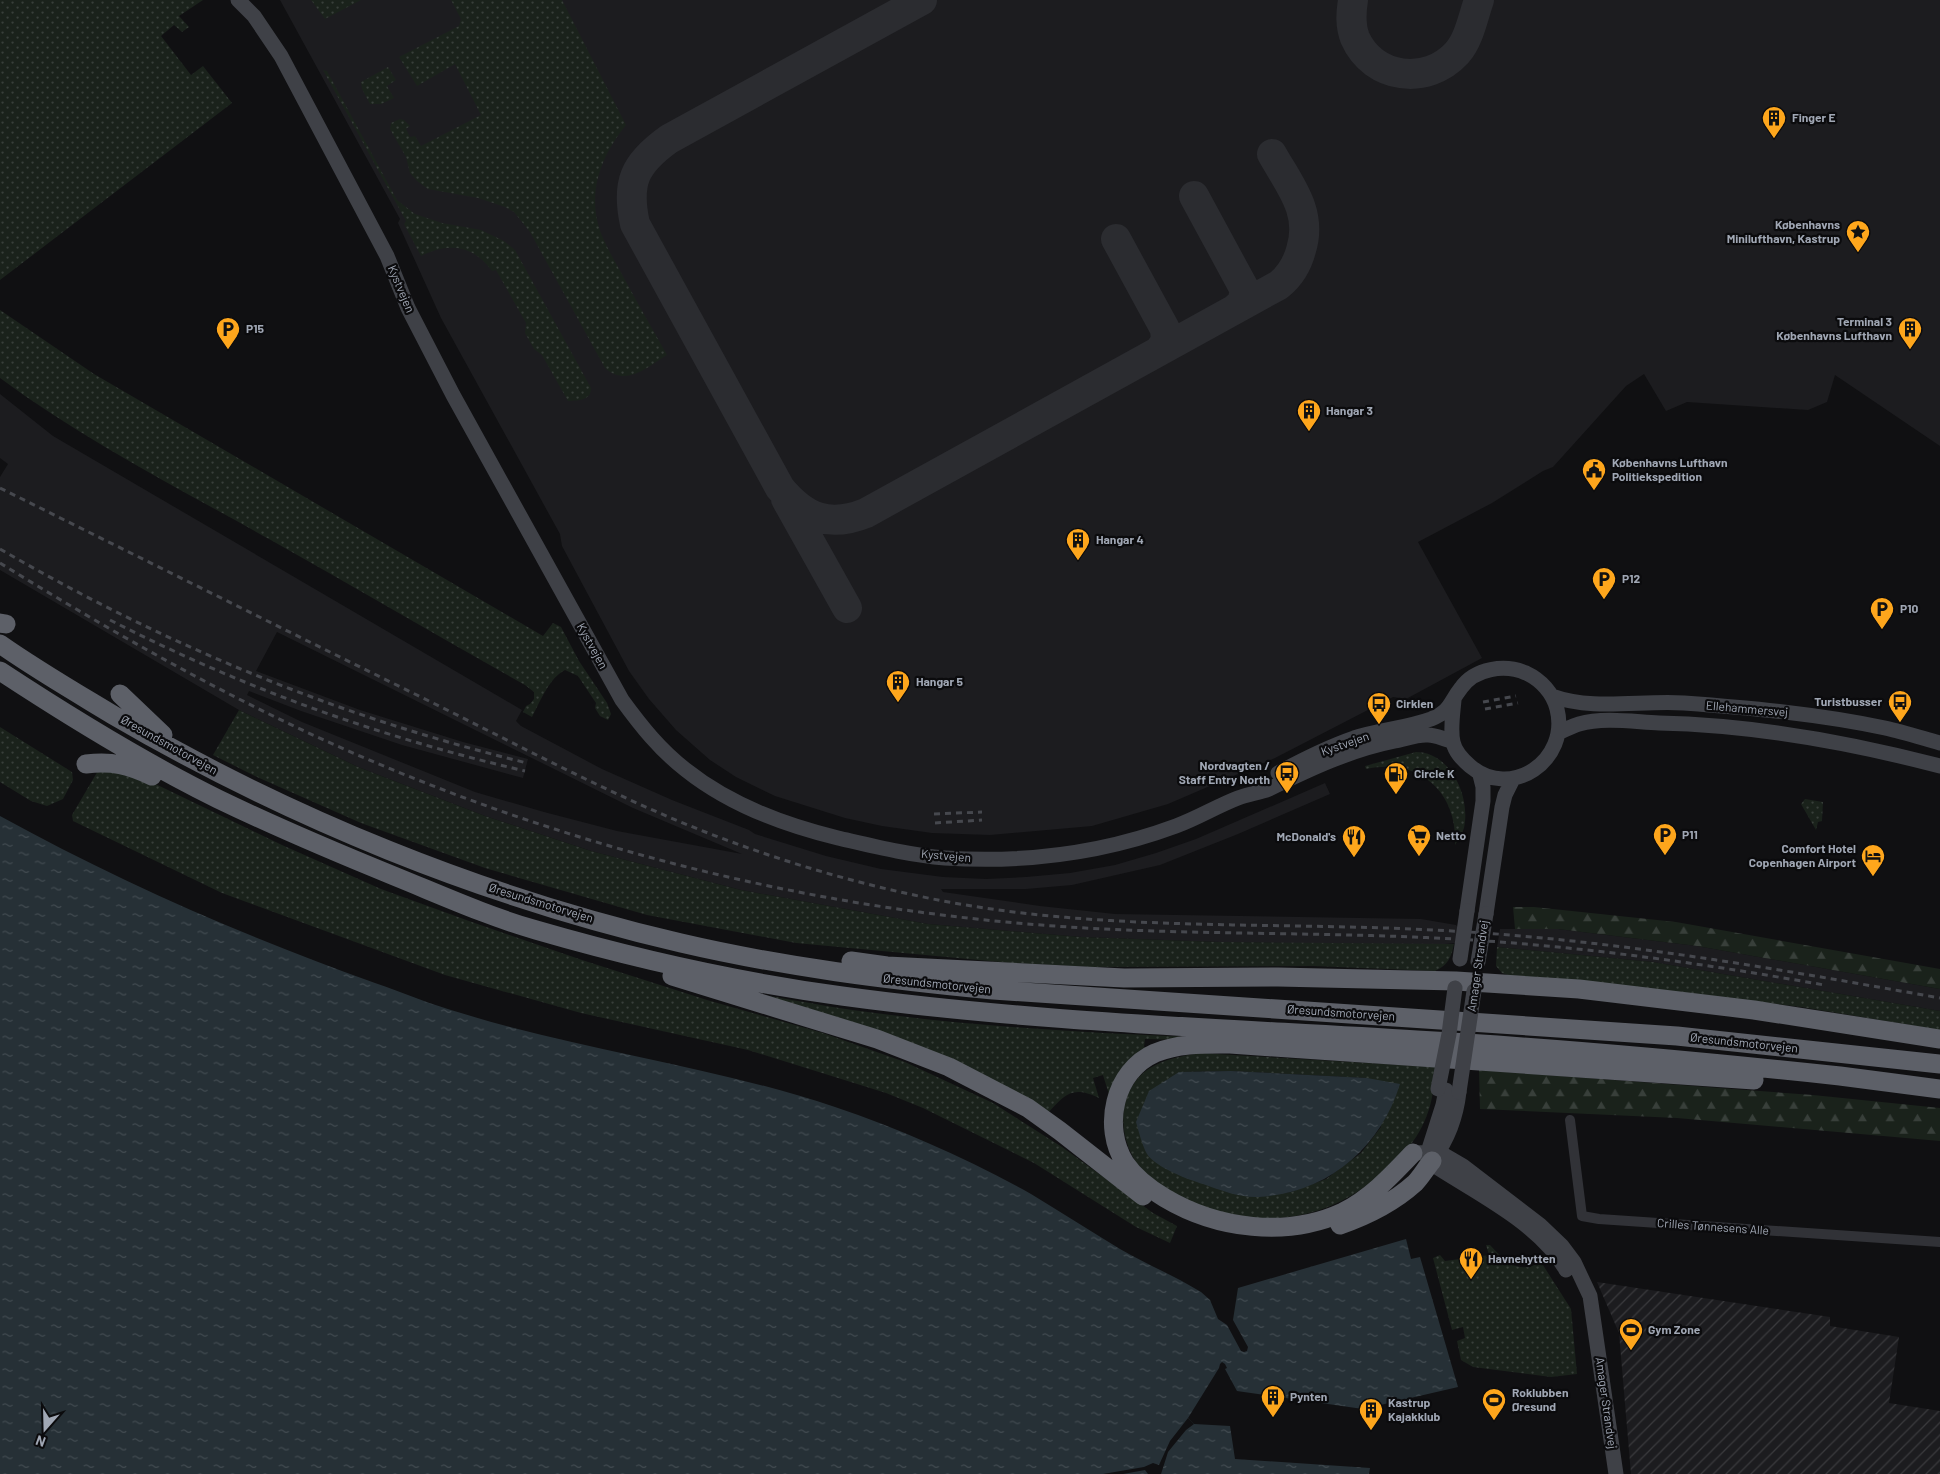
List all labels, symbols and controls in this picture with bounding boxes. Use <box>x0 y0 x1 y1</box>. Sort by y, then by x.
building icon: Finger E <box>1761 105 1787 139</box>
place label: Finger E <box>1792 110 1836 124</box>
place label: Københavns Minilufthavn, Kastrup <box>1727 217 1840 245</box>
place icon: Københavns Minilufthavn, Kastrup <box>1845 219 1871 253</box>
street label: Kystvejen <box>386 263 418 314</box>
place label: Terminal 3 Københavns Lufthavn <box>1776 314 1892 342</box>
parking icon: P15 <box>215 316 241 350</box>
building icon: Terminal 3 Københavns Lufthavn <box>1897 316 1923 350</box>
place label: P15 <box>246 321 264 335</box>
building icon: Hangar 3 <box>1296 398 1322 432</box>
place label: Hangar 3 <box>1326 403 1373 417</box>
place label: Københavns Lufthavn Politiekspedition <box>1612 455 1728 483</box>
public building icon: Københavns Lufthavn Politiekspedition <box>1581 457 1607 491</box>
building icon: Hangar 4 <box>1065 527 1091 561</box>
place label: Hangar 4 <box>1096 532 1144 546</box>
parking icon: P12 <box>1591 566 1617 600</box>
place label: P12 <box>1622 571 1640 585</box>
parking icon: P10 <box>1869 596 1895 630</box>
place label: P10 <box>1900 601 1918 615</box>
street label: Kystvejen <box>575 620 611 671</box>
building icon: Hangar 5 <box>885 669 911 703</box>
place label: Hangar 5 <box>916 674 963 688</box>
bus stop icon: Turistbusser <box>1887 689 1913 723</box>
bus stop icon: Cirklen <box>1366 691 1392 725</box>
place label: Turistbusser <box>1814 694 1882 708</box>
place label: Cirklen <box>1396 696 1433 710</box>
street label: Ellehammersvej <box>1705 697 1789 719</box>
street label: Øresundsmotorvejen <box>119 712 220 777</box>
street label: Kystvejen <box>1319 728 1371 758</box>
place label: Nordvagten / Staff Entry North <box>1179 758 1270 786</box>
bus stop icon: Nordvagten / Staff Entry North <box>1274 760 1300 794</box>
fuel station icon: Circle K <box>1383 761 1409 795</box>
place label: Circle K <box>1414 766 1455 780</box>
parking icon: P11 <box>1652 822 1678 856</box>
supermarket icon: Netto <box>1406 823 1432 857</box>
restaurant icon: McDonald's <box>1341 824 1367 858</box>
place label: P11 <box>1682 827 1698 841</box>
place label: Netto <box>1436 828 1466 842</box>
place label: McDonald's <box>1276 829 1336 843</box>
place label: Comfort Hotel Copenhagen Airport <box>1749 841 1856 869</box>
hotel icon: Comfort Hotel Copenhagen Airport <box>1860 843 1886 877</box>
street label: Kystvejen <box>921 846 972 864</box>
street label: Øresundsmotorvejen <box>487 879 595 925</box>
street label: Amager Strandvej <box>1464 919 1490 1013</box>
street label: Øresundsmotorvejen <box>882 970 992 996</box>
street label: Øresundsmotorvejen <box>1287 1001 1396 1023</box>
street label: Øresundsmotorvejen <box>1689 1029 1799 1055</box>
street label: Crilles Tønnesens Alle <box>1657 1215 1770 1237</box>
restaurant icon: Havnehytten <box>1458 1246 1484 1280</box>
place label: Havnehytten <box>1488 1251 1556 1265</box>
sports icon: Gym Zone <box>1618 1317 1644 1351</box>
place label: Gym Zone <box>1648 1322 1701 1336</box>
street label: Amager Strandvej <box>1594 1356 1620 1450</box>
building icon: Pynten <box>1260 1384 1286 1418</box>
place label: Roklubben Øresund <box>1512 1385 1569 1413</box>
sports icon: Roklubben Øresund <box>1481 1387 1507 1421</box>
place label: Pynten <box>1290 1389 1327 1403</box>
place label: Kastrup Kajakklub <box>1388 1395 1440 1423</box>
building icon: Kastrup Kajakklub <box>1358 1397 1384 1431</box>
north arrow <box>20 1404 70 1454</box>
text: N <box>33 1432 48 1451</box>

